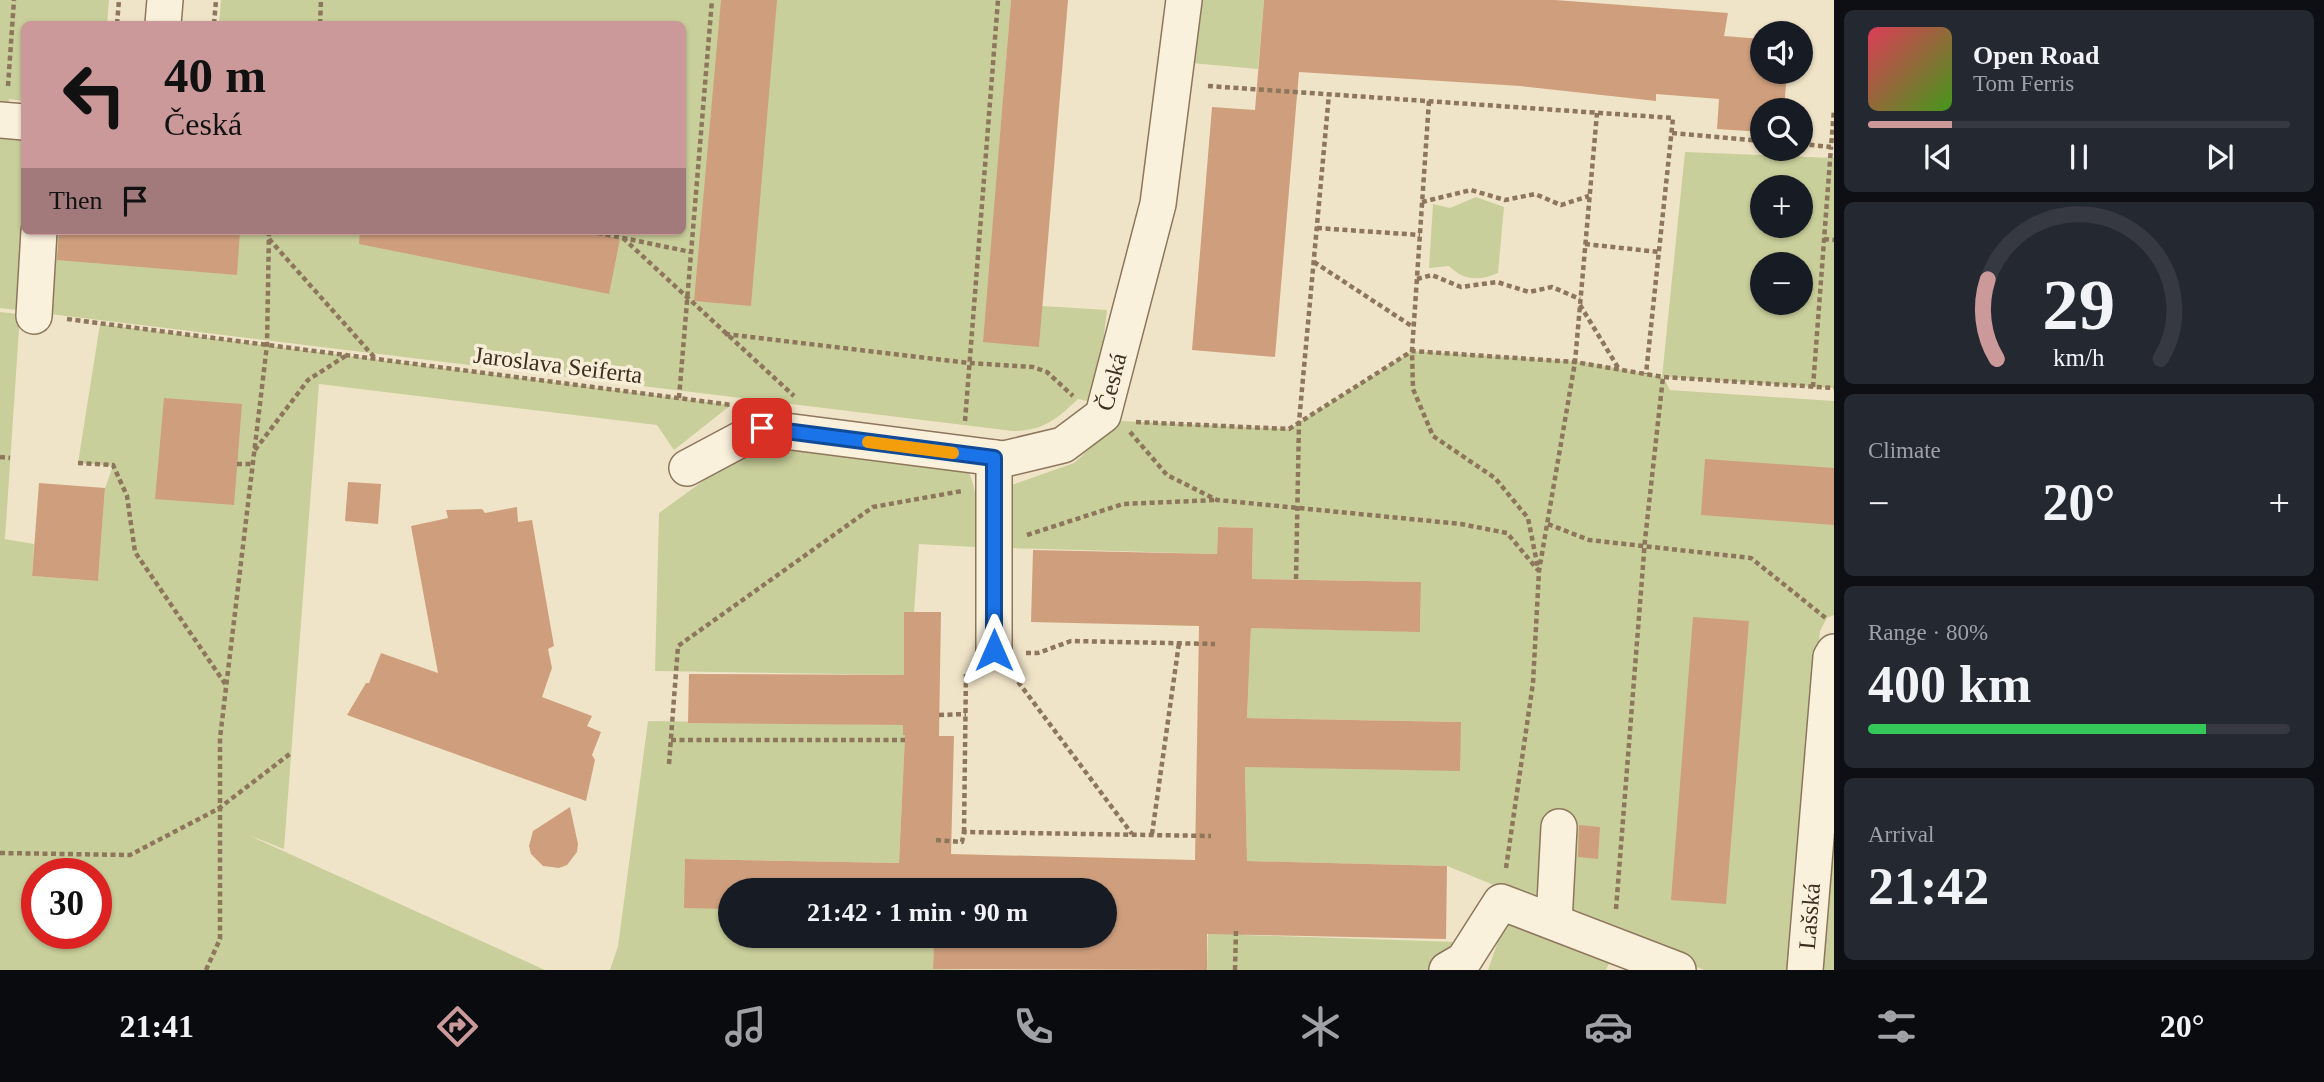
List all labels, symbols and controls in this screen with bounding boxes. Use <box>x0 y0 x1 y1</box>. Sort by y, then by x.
map controls <box>1750 21 1813 315</box>
button: sound <box>1750 21 1813 84</box>
text: Open Road <box>1973 41 2099 70</box>
text: 40 m <box>164 48 266 103</box>
icon: left <box>49 49 140 140</box>
text: Tom Ferris <box>1973 71 2074 96</box>
button: search <box>1750 98 1813 161</box>
text: Česká <box>164 106 242 142</box>
icon: previous <box>1919 138 1957 176</box>
icon: pause <box>2060 138 2098 176</box>
icon: next <box>2201 138 2239 176</box>
button: + <box>1750 175 1813 238</box>
icon: arrive <box>116 182 154 220</box>
text: Then <box>49 186 102 215</box>
button: − <box>1750 252 1813 315</box>
text: 29 <box>2043 264 2115 345</box>
street label: Jaroslava Seiferta <box>472 342 644 388</box>
text: km/h <box>2053 344 2105 371</box>
street label: Česká <box>1092 350 1132 413</box>
pin <box>732 398 792 458</box>
icon: arrive <box>743 409 781 447</box>
text: Climate <box>1868 438 1941 463</box>
text: 20° <box>2043 474 2115 531</box>
text: − <box>1868 482 1889 524</box>
text: + <box>2269 482 2290 524</box>
position arrow <box>957 613 1031 687</box>
text: Range · 80% <box>1868 620 1988 645</box>
text: 400 km <box>1868 656 2031 713</box>
text: Arrival <box>1868 822 1934 847</box>
speed limit sign: 30 <box>21 858 112 949</box>
text: 21:42 <box>1868 858 1989 915</box>
street label: Lašská <box>1794 882 1825 950</box>
text: 21:42 · 1 min · 90 m <box>807 898 1028 927</box>
icon: directions <box>433 1002 482 1051</box>
icon: music <box>721 1002 770 1051</box>
icon: phone <box>1009 1002 1058 1051</box>
icon: climate <box>1296 1002 1345 1051</box>
icon: car <box>1584 1002 1633 1051</box>
icon: filters <box>1872 1002 1921 1051</box>
text: 21:41 <box>119 1008 194 1044</box>
text: 20° <box>2160 1008 2205 1044</box>

